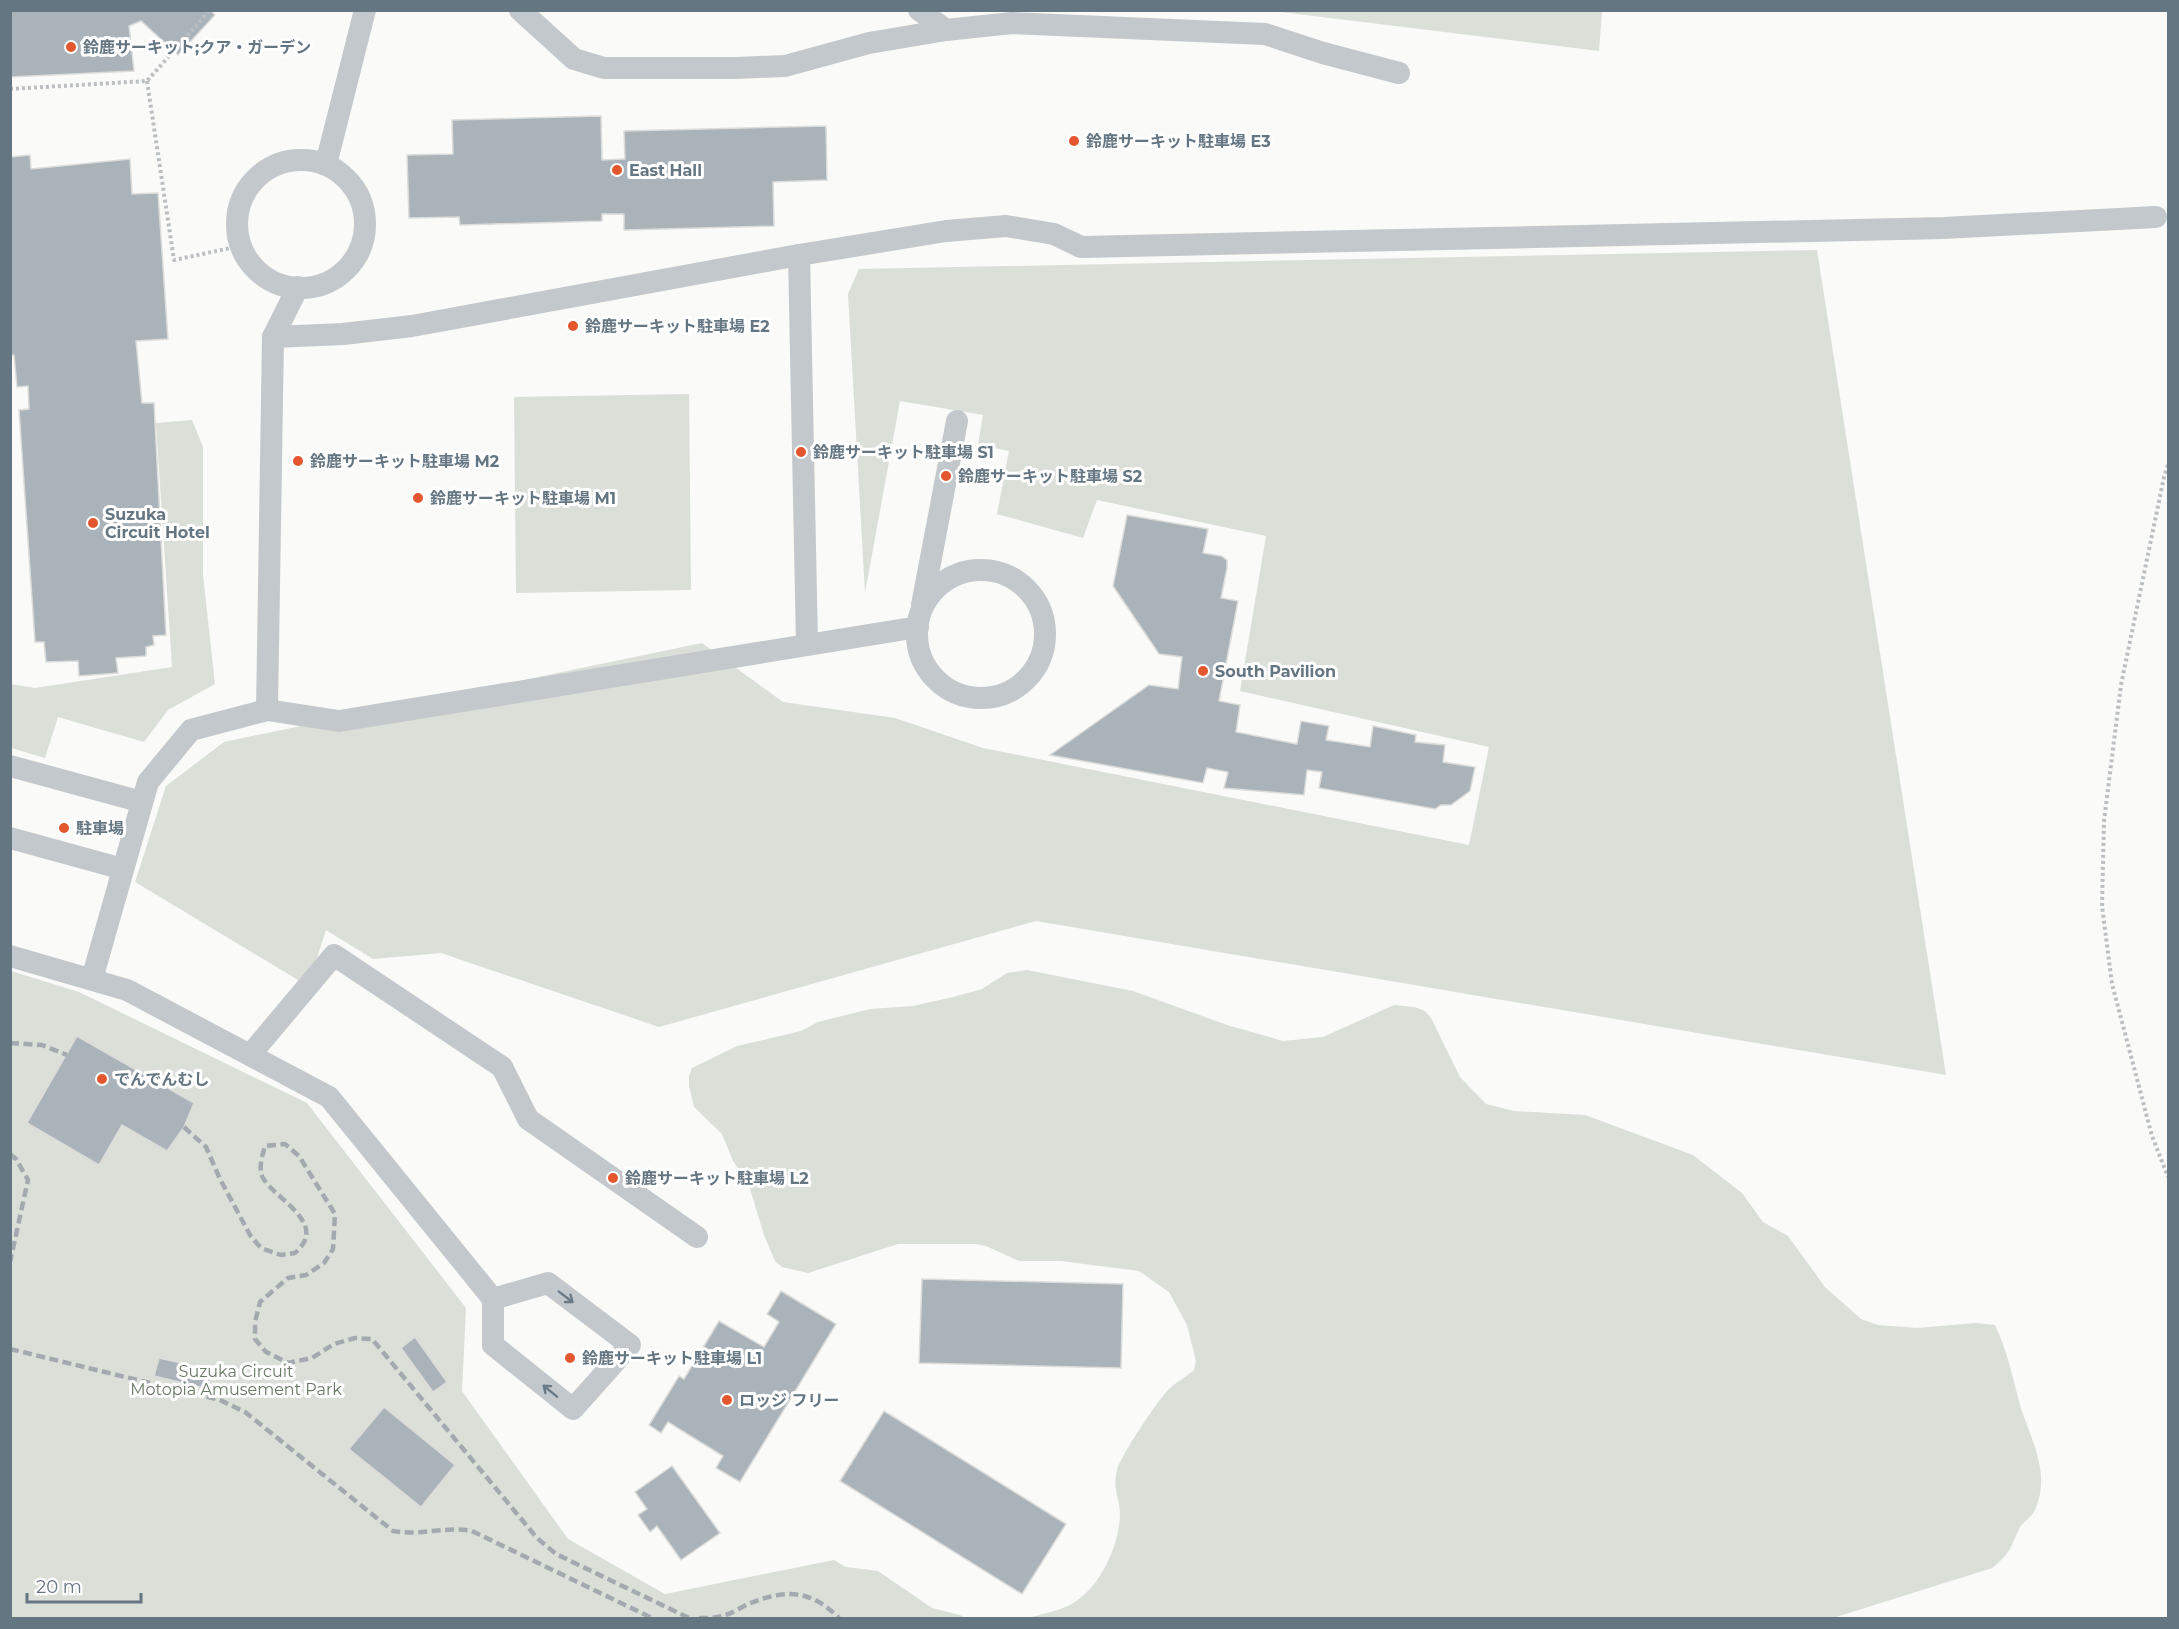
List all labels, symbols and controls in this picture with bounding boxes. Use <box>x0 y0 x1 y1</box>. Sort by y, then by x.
place label: 鈴鹿サーキット;クア・ガーデン <box>83 38 311 57</box>
marker: 鈴鹿サーキット;クア・ガーデン <box>64 40 78 54</box>
place label: 鈴鹿サーキット駐車場 E3 <box>1086 132 1271 151</box>
marker: 鈴鹿サーキット駐車場 E3 <box>1067 134 1081 148</box>
place label: East Hall <box>629 161 702 180</box>
marker: East Hall <box>610 163 624 177</box>
place label: 鈴鹿サーキット駐車場 E2 <box>585 317 770 336</box>
marker: 鈴鹿サーキット駐車場 E2 <box>566 319 580 333</box>
place label: 鈴鹿サーキット駐車場 S1 <box>813 443 994 462</box>
marker: 鈴鹿サーキット駐車場 S1 <box>794 445 808 459</box>
place label: 鈴鹿サーキット駐車場 M2 <box>310 452 499 471</box>
marker: 鈴鹿サーキット駐車場 M2 <box>291 454 305 468</box>
place label: 鈴鹿サーキット駐車場 S2 <box>958 467 1142 486</box>
marker: 鈴鹿サーキット駐車場 S2 <box>939 469 953 483</box>
place label: 鈴鹿サーキット駐車場 M1 <box>430 489 616 508</box>
marker: 鈴鹿サーキット駐車場 M1 <box>411 491 425 505</box>
place label: Suzuka Circuit Hotel <box>105 505 210 542</box>
marker: Suzuka Circuit Hotel <box>86 516 100 530</box>
place label: South Pavilion <box>1215 662 1336 681</box>
marker: South Pavilion <box>1196 664 1210 678</box>
place label: 駐車場 <box>76 819 124 838</box>
marker: 駐車場 <box>57 821 71 835</box>
place label: でんでんむし <box>114 1070 209 1089</box>
marker: でんでんむし <box>95 1072 109 1086</box>
place label: 鈴鹿サーキット駐車場 L2 <box>625 1169 809 1188</box>
marker: 鈴鹿サーキット駐車場 L2 <box>606 1171 620 1185</box>
one-way arrow <box>557 1290 573 1303</box>
place label: 鈴鹿サーキット駐車場 L1 <box>582 1349 762 1368</box>
marker: 鈴鹿サーキット駐車場 L1 <box>563 1351 577 1365</box>
park label: Suzuka Circuit Motopia Amusement Park <box>130 1362 342 1399</box>
one-way arrow <box>542 1384 558 1397</box>
place label: ロッジ フリー <box>739 1391 840 1410</box>
marker: ロッジ フリー <box>720 1393 734 1407</box>
scale bar <box>27 1566 141 1604</box>
text: 20 m <box>36 1576 82 1598</box>

